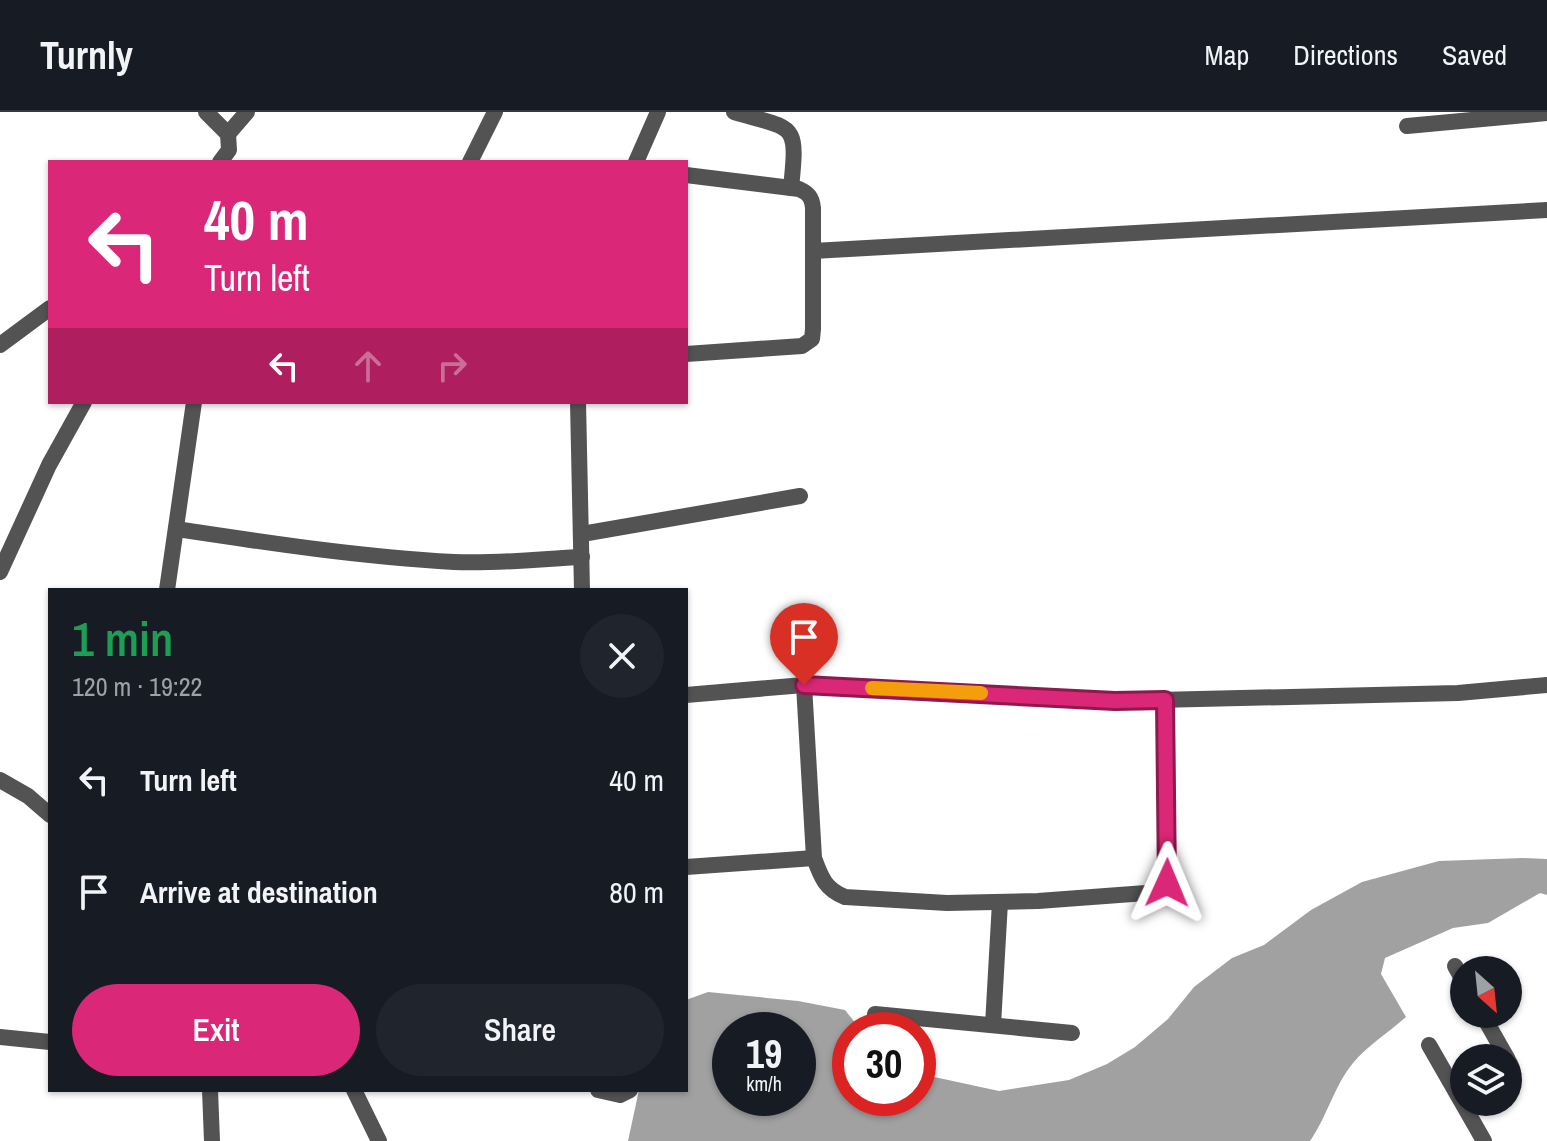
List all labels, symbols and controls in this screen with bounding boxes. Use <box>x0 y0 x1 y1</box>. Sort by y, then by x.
text: Turnly <box>40 30 133 81</box>
text: Map <box>1205 36 1249 74</box>
text: Directions <box>1293 36 1398 74</box>
text: Saved <box>1442 36 1507 74</box>
text: 40 m <box>204 182 309 257</box>
icon: left <box>72 192 176 296</box>
text: Turn left <box>204 254 310 302</box>
icon: left <box>262 344 306 388</box>
icon: ahead <box>346 344 390 388</box>
icon: right <box>430 344 474 388</box>
pin <box>770 603 838 685</box>
text: 1 min <box>72 606 173 671</box>
button: close <box>580 614 664 698</box>
icon: arrive <box>782 615 826 659</box>
text: 120 m · 19:22 <box>72 669 202 704</box>
icon: left <box>72 758 116 802</box>
text: Turn left <box>140 760 237 800</box>
text: 40 m <box>609 760 664 800</box>
position arrow <box>1125 841 1209 925</box>
icon: arrive <box>72 870 116 914</box>
text: Arrive at destination <box>140 872 378 912</box>
text: 80 m <box>609 872 664 912</box>
north arrow <box>1450 956 1522 1028</box>
map controls <box>1450 956 1522 1116</box>
button: Exit <box>72 984 360 1076</box>
button: Share <box>376 984 664 1076</box>
speed limit sign: 30 <box>832 1012 936 1116</box>
text: 19 <box>746 1027 782 1080</box>
button: layers <box>1450 1044 1522 1116</box>
text: km/h <box>746 1070 782 1097</box>

